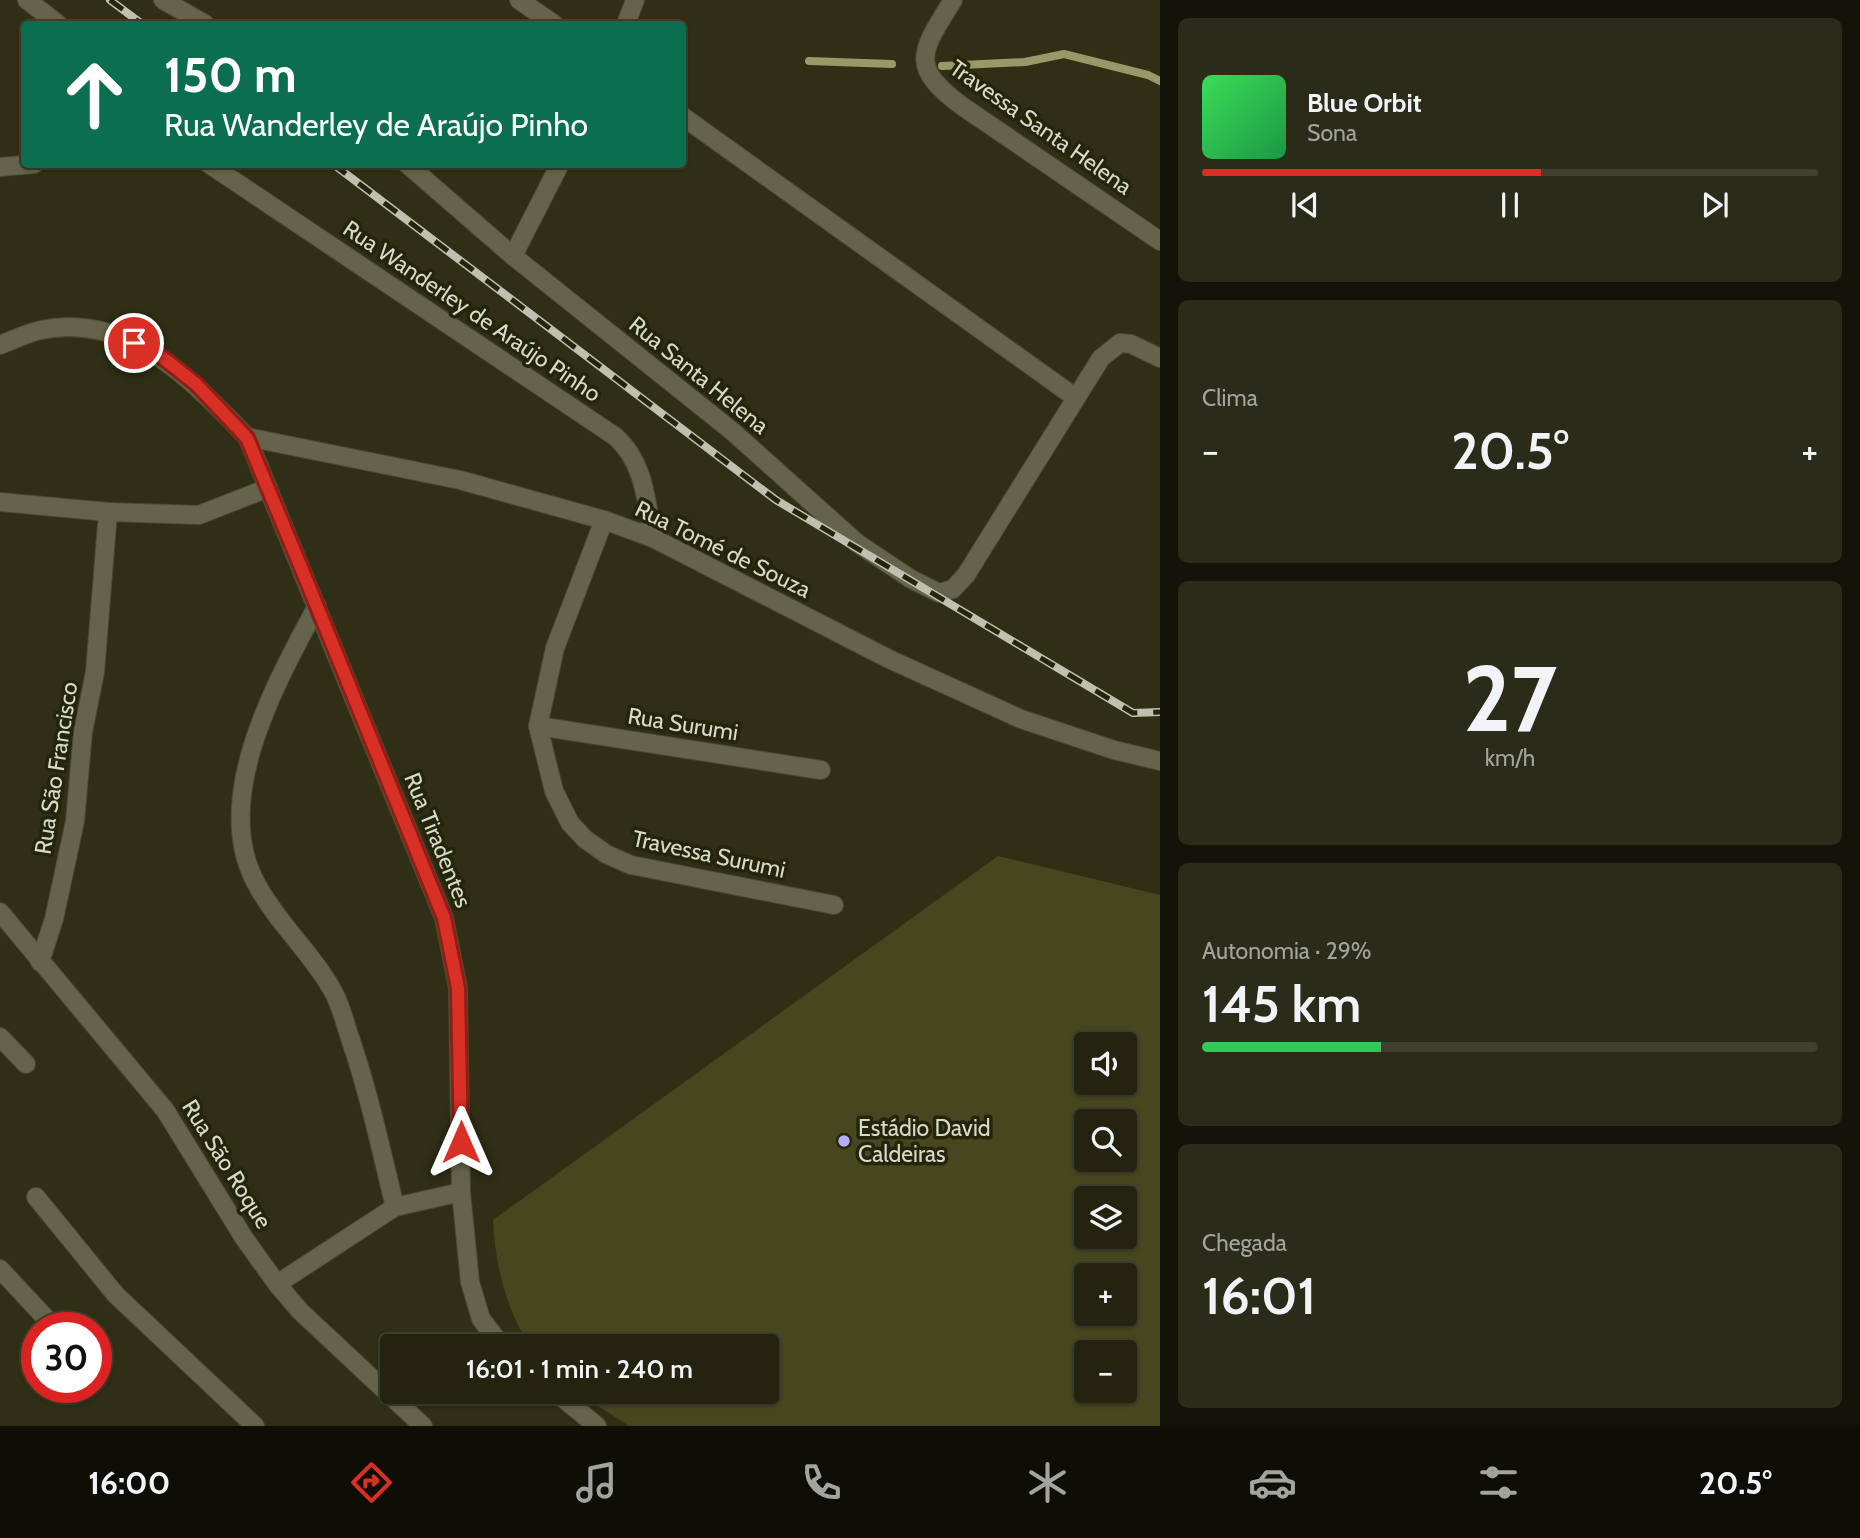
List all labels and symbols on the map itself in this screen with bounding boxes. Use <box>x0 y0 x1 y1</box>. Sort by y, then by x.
street label: Travessa Santa Helena <box>945 54 1137 200</box>
street label: Rua Wanderley de Araújo Pinho <box>338 214 606 408</box>
street label: Rua Santa Helena <box>623 310 775 440</box>
pin <box>104 313 164 373</box>
street label: Rua Tomé de Souza <box>631 494 815 604</box>
street label: Rua São Francisco <box>29 680 83 856</box>
street label: Rua Surumi <box>626 701 740 747</box>
street label: Rua Tiradentes <box>398 768 478 912</box>
street label: Travessa Surumi <box>630 824 788 884</box>
street label: Rua São Roque <box>176 1094 278 1234</box>
position arrow <box>424 1105 498 1179</box>
place label: Estádio David Caldeiras <box>858 1114 991 1168</box>
marker: Estádio David Caldeiras <box>836 1133 852 1149</box>
speed limit sign: 30 <box>21 1312 112 1403</box>

